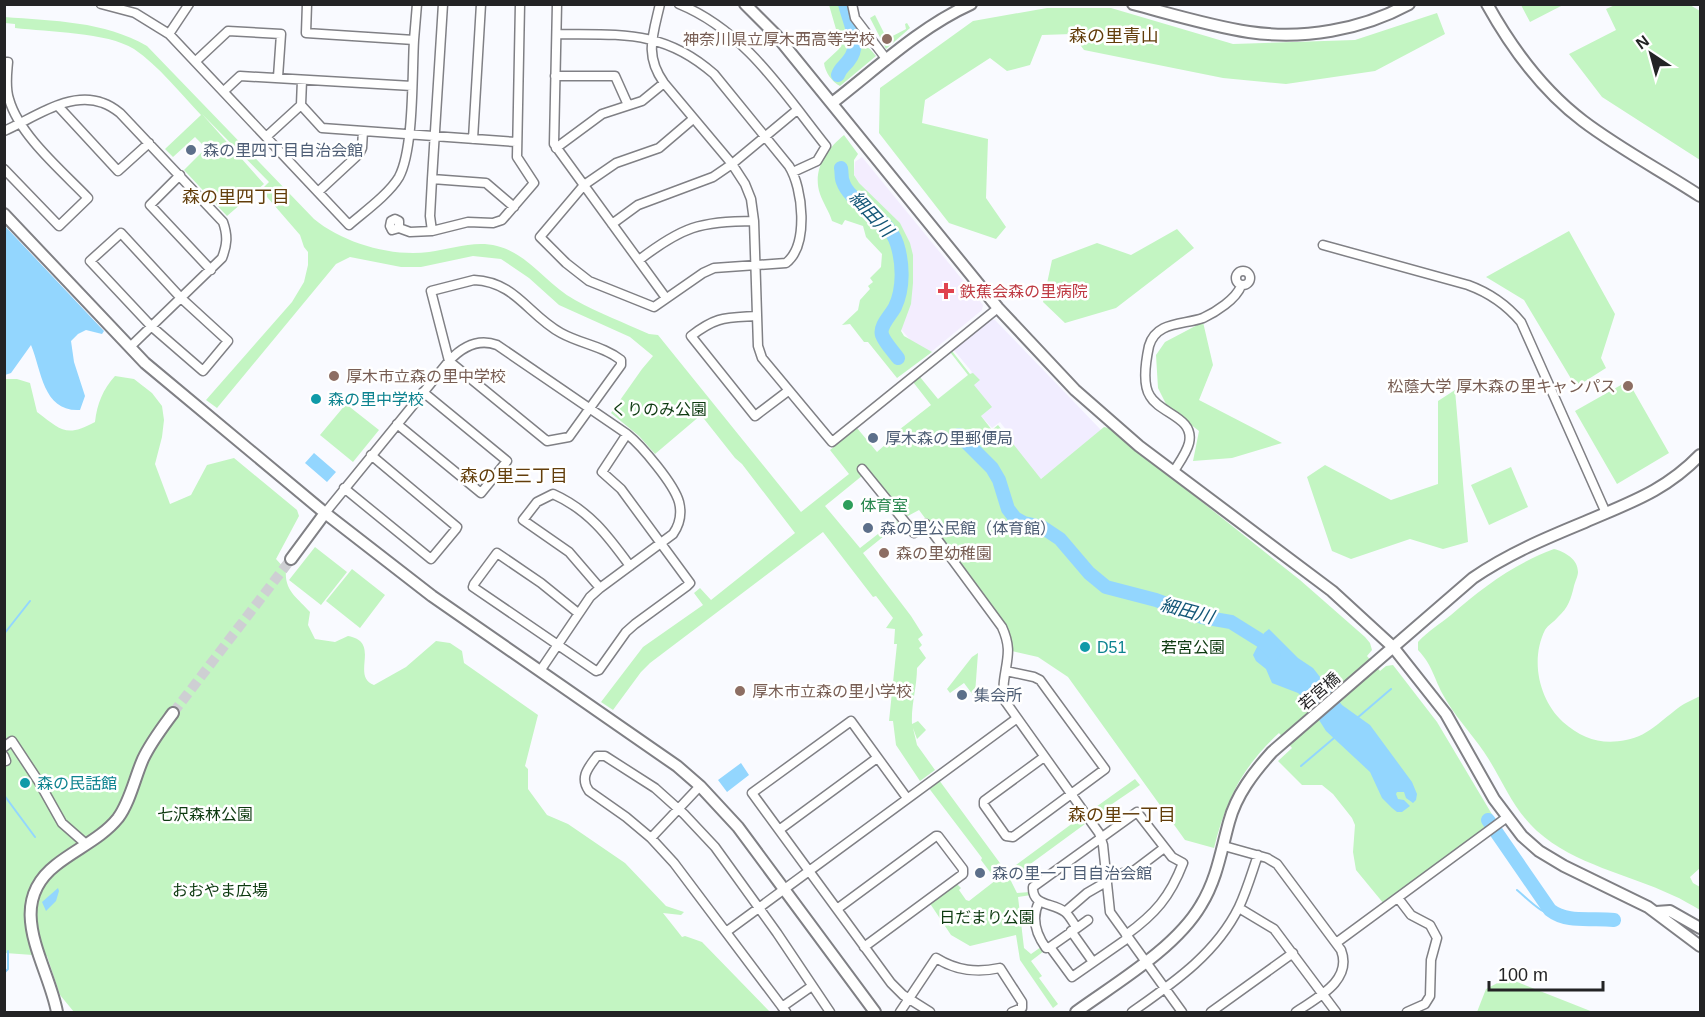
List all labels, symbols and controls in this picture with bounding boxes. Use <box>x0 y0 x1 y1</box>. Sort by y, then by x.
north arrow <box>1621 24 1681 84</box>
district label: 森の里青山 <box>1069 26 1159 46</box>
place label: 神奈川県立厚木西高等学校 <box>683 31 875 48</box>
marker: 神奈川県立厚木西高等学校 <box>880 32 894 46</box>
text: N <box>1633 32 1652 53</box>
place label: 森の里四丁目自治会館 <box>203 142 363 159</box>
marker: 森の里四丁目自治会館 <box>184 143 198 157</box>
district label: 森の里四丁目 <box>182 187 290 207</box>
water label: 細田川 <box>845 187 898 242</box>
marker: 鉄蕉会森の里病院 <box>937 282 955 300</box>
place label: 鉄蕉会森の里病院 <box>960 283 1088 300</box>
place label: 厚木市立森の里中学校 <box>346 368 506 385</box>
marker: 厚木市立森の里中学校 <box>327 369 341 383</box>
place label: 松蔭大学 厚木森の里キャンパス <box>1388 378 1616 395</box>
marker: 松蔭大学 厚木森の里キャンパス <box>1621 379 1635 393</box>
place label: 森の里中学校 <box>328 391 424 408</box>
marker: 森の里中学校 <box>309 392 323 406</box>
park label: くりのみ公園 <box>611 401 707 418</box>
place label: 厚木森の里郵便局 <box>885 430 1013 447</box>
marker: 厚木森の里郵便局 <box>866 431 880 445</box>
district label: 森の里三丁目 <box>460 466 568 486</box>
place label: 体育室 <box>860 497 908 514</box>
marker: 体育室 <box>841 498 855 512</box>
place label: 森の里公民館（体育館） <box>880 520 1056 537</box>
marker: 森の里公民館（体育館） <box>861 521 875 535</box>
place label: 森の里幼稚園 <box>896 545 992 562</box>
marker: 森の里幼稚園 <box>877 546 891 560</box>
water label: 細田川 <box>1158 594 1218 628</box>
place label: D51 <box>1097 639 1126 656</box>
park label: 若宮公園 <box>1161 639 1225 656</box>
marker: D51 <box>1078 640 1092 654</box>
street label: 若宮橋 <box>1296 669 1343 714</box>
place label: 厚木市立森の里小学校 <box>752 683 912 700</box>
marker: 厚木市立森の里小学校 <box>733 684 747 698</box>
place label: 集会所 <box>974 687 1022 704</box>
marker: 集会所 <box>955 688 969 702</box>
place label: 森の民話館 <box>37 775 117 792</box>
marker: 森の民話館 <box>18 776 32 790</box>
district label: 森の里一丁目 <box>1068 805 1176 825</box>
park label: 七沢森林公園 <box>157 806 253 823</box>
place label: 森の里一丁目自治会館 <box>992 865 1152 882</box>
marker: 森の里一丁目自治会館 <box>973 866 987 880</box>
park label: おおやま広場 <box>172 882 268 899</box>
park label: 日だまり公園 <box>939 909 1035 926</box>
scale bar <box>1489 954 1603 992</box>
text: 100 m <box>1498 965 1548 985</box>

